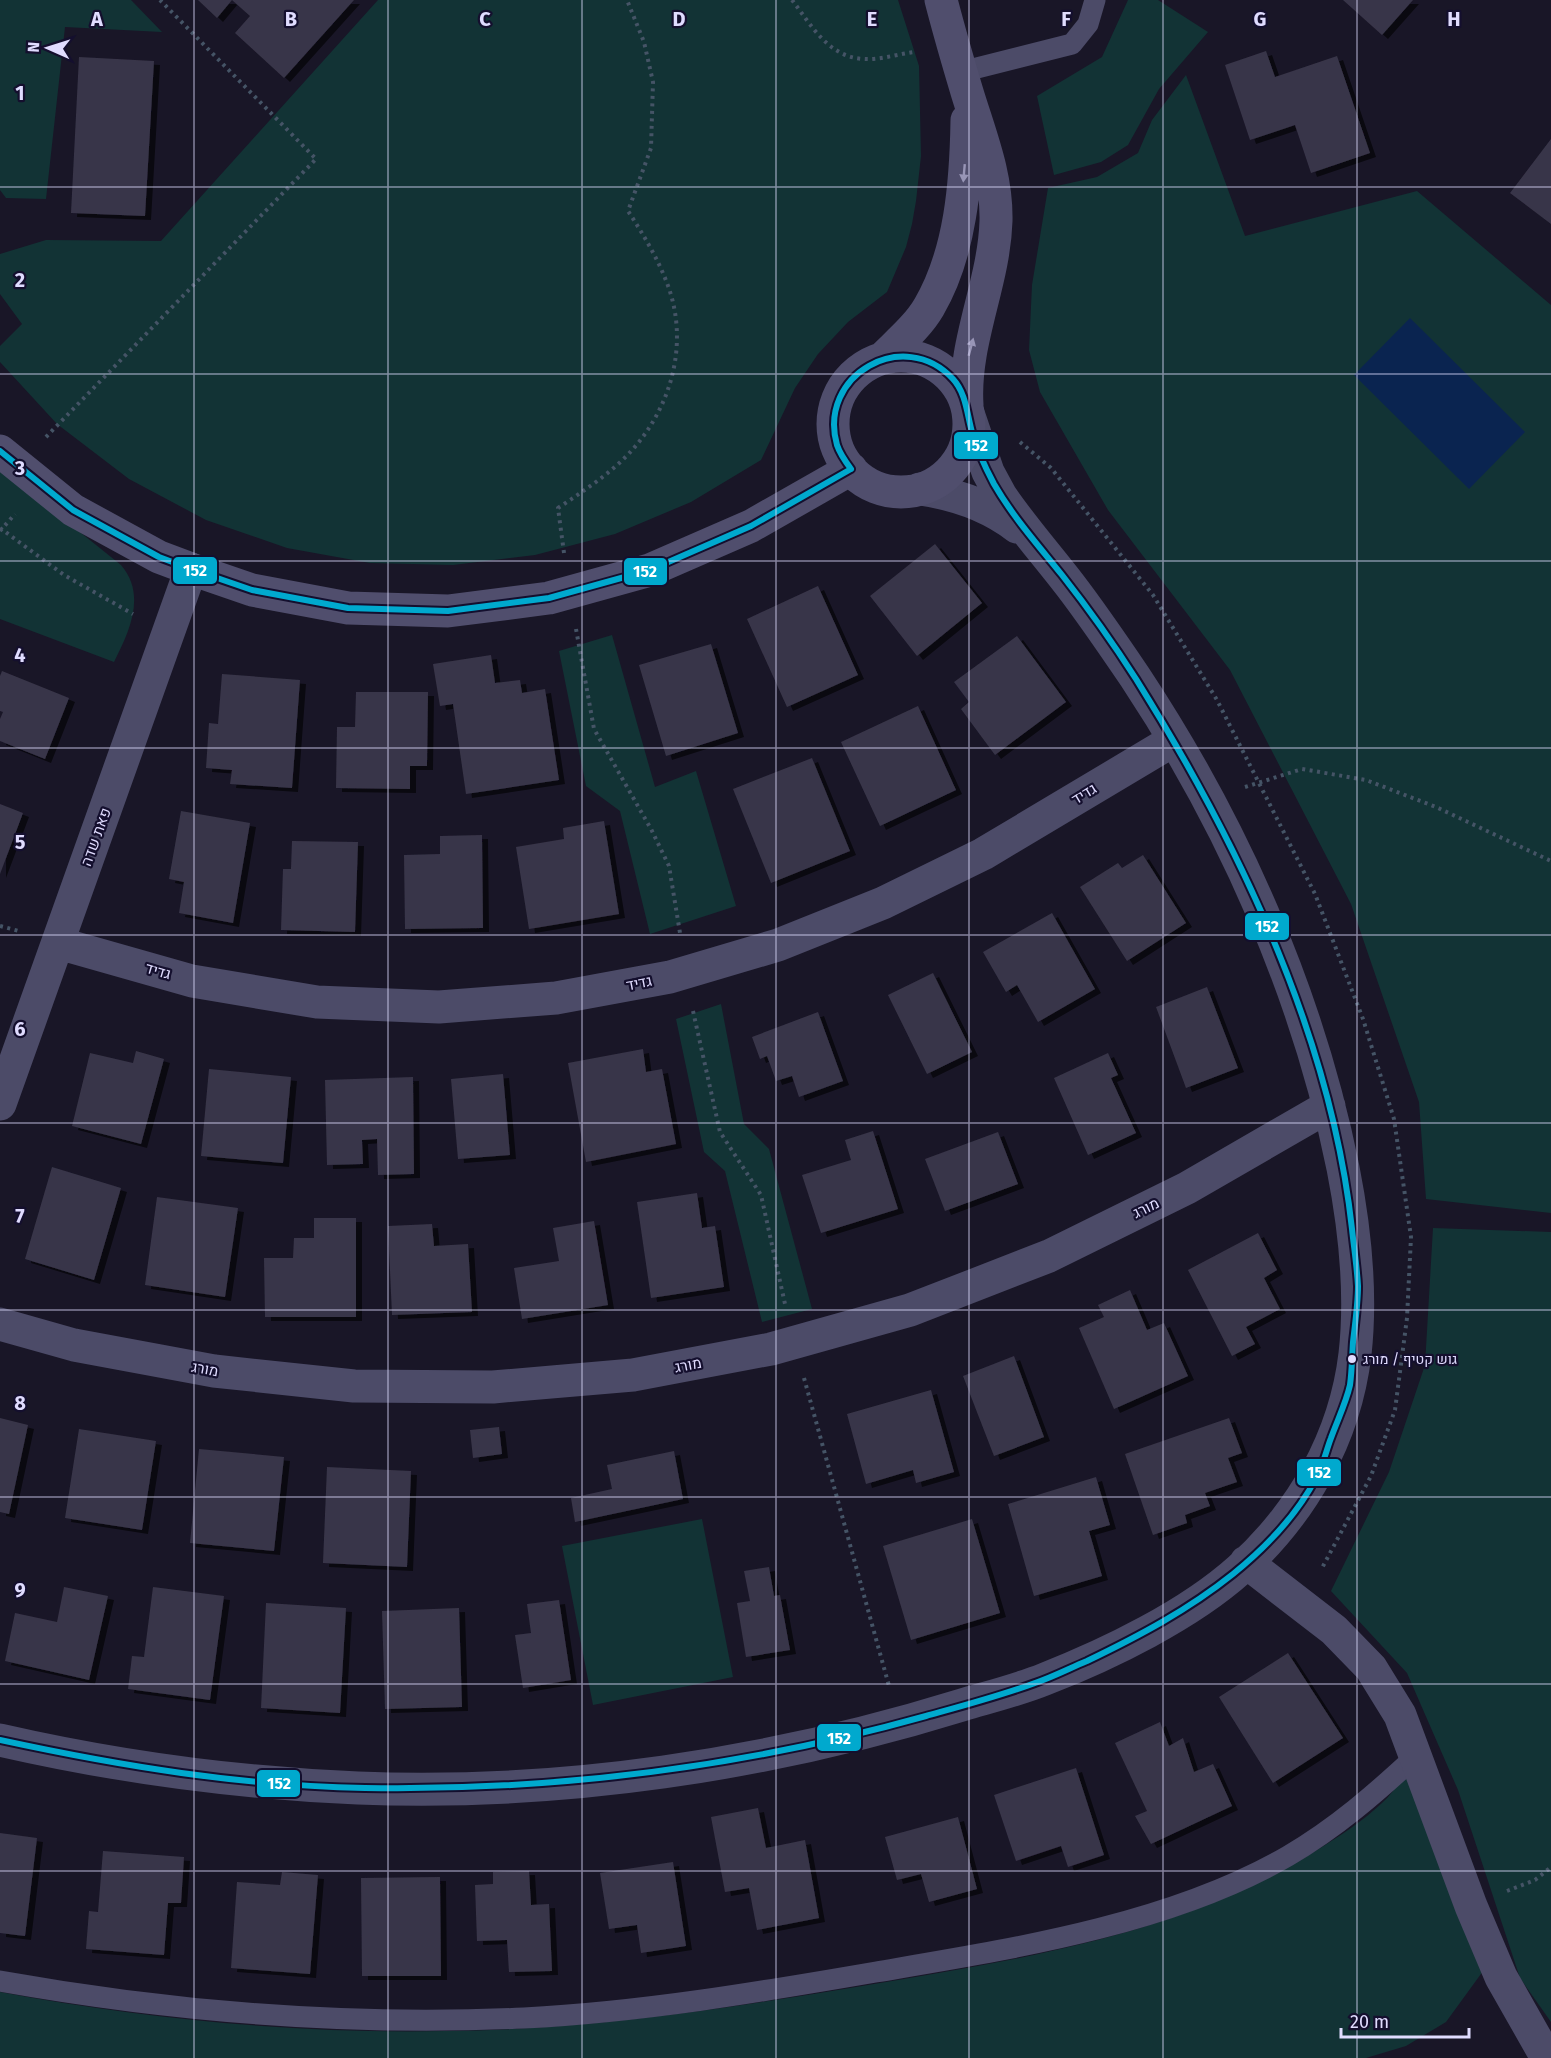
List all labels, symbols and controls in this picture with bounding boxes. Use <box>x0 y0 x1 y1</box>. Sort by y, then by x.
text: A <box>90 7 104 31</box>
text: B <box>285 7 297 31</box>
text: C <box>479 7 491 31</box>
text: D <box>672 7 686 31</box>
text: E <box>867 7 877 31</box>
text: F <box>1061 7 1071 31</box>
text: G <box>1254 7 1266 31</box>
text: H <box>1447 7 1461 31</box>
north arrow <box>18 18 78 78</box>
text: N <box>24 41 43 53</box>
text: 1 <box>15 81 25 105</box>
one-way arrow <box>960 164 969 183</box>
text: 2 <box>15 268 25 292</box>
one-way arrow <box>967 338 977 357</box>
line badge: 152 <box>953 431 999 460</box>
text: 152 <box>964 436 988 455</box>
text: 3 <box>14 456 25 480</box>
line badge: 152 <box>172 556 218 585</box>
line badge: 152 <box>623 557 668 586</box>
text: 152 <box>183 561 207 580</box>
text: 152 <box>633 562 657 581</box>
text: 4 <box>14 643 26 667</box>
street label: גדיד <box>1068 780 1100 808</box>
street label: פאת שדה <box>77 805 115 869</box>
text: 5 <box>15 830 26 854</box>
line badge: 152 <box>1244 912 1290 941</box>
text: 152 <box>1255 917 1279 936</box>
street label: גדיד <box>143 959 173 983</box>
street label: גדיד <box>625 972 654 994</box>
text: 6 <box>14 1017 26 1041</box>
street label: מורג <box>1130 1194 1162 1222</box>
text: 7 <box>15 1204 25 1228</box>
place label: גוש קטיף / מורג <box>1363 1351 1457 1368</box>
marker: גוש קטיף / מורג <box>1346 1353 1358 1365</box>
street label: מורג <box>673 1354 703 1376</box>
street label: מורג <box>190 1358 220 1380</box>
text: 8 <box>14 1391 26 1415</box>
line badge: 152 <box>1296 1458 1342 1487</box>
text: 152 <box>1307 1463 1331 1482</box>
text: 9 <box>14 1578 26 1602</box>
line badge: 152 <box>816 1723 862 1752</box>
text: 152 <box>827 1729 851 1748</box>
line badge: 152 <box>256 1769 301 1798</box>
text: 152 <box>267 1774 291 1793</box>
scale bar <box>1341 2001 1468 2039</box>
text: 20 m <box>1350 2011 1389 2033</box>

